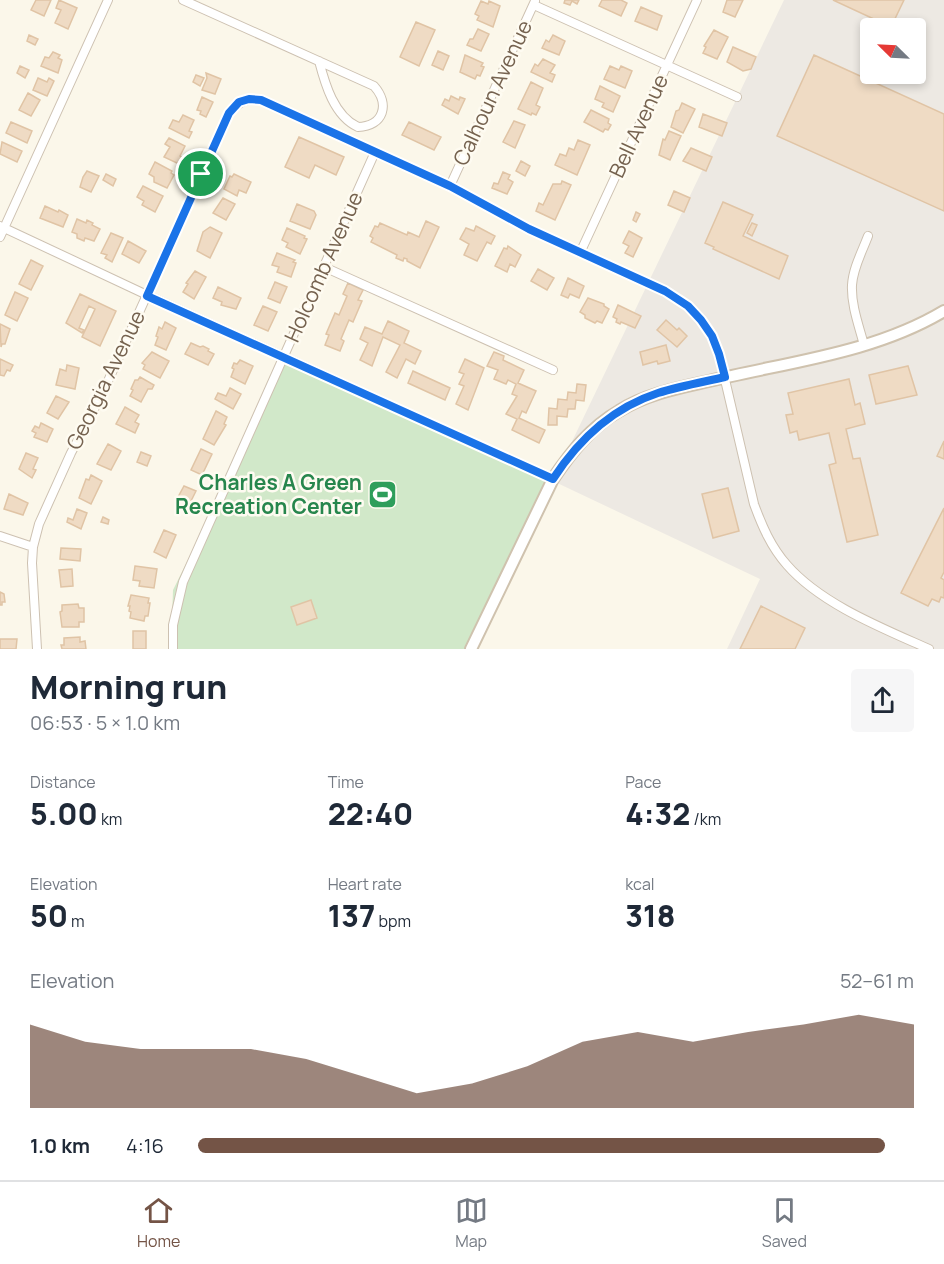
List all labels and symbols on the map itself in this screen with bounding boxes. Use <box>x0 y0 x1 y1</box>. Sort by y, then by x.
street label: Calhoun Avenue <box>446 15 538 170</box>
north arrow <box>860 18 926 84</box>
street label: Bell Avenue <box>602 69 674 182</box>
pin <box>175 148 226 199</box>
street label: Holcomb Avenue <box>277 187 369 346</box>
street label: Georgia Avenue <box>59 305 151 454</box>
place label: Charles A Green Recreation Center <box>175 468 362 520</box>
sports icon: Charles A Green Recreation Center <box>367 479 399 511</box>

